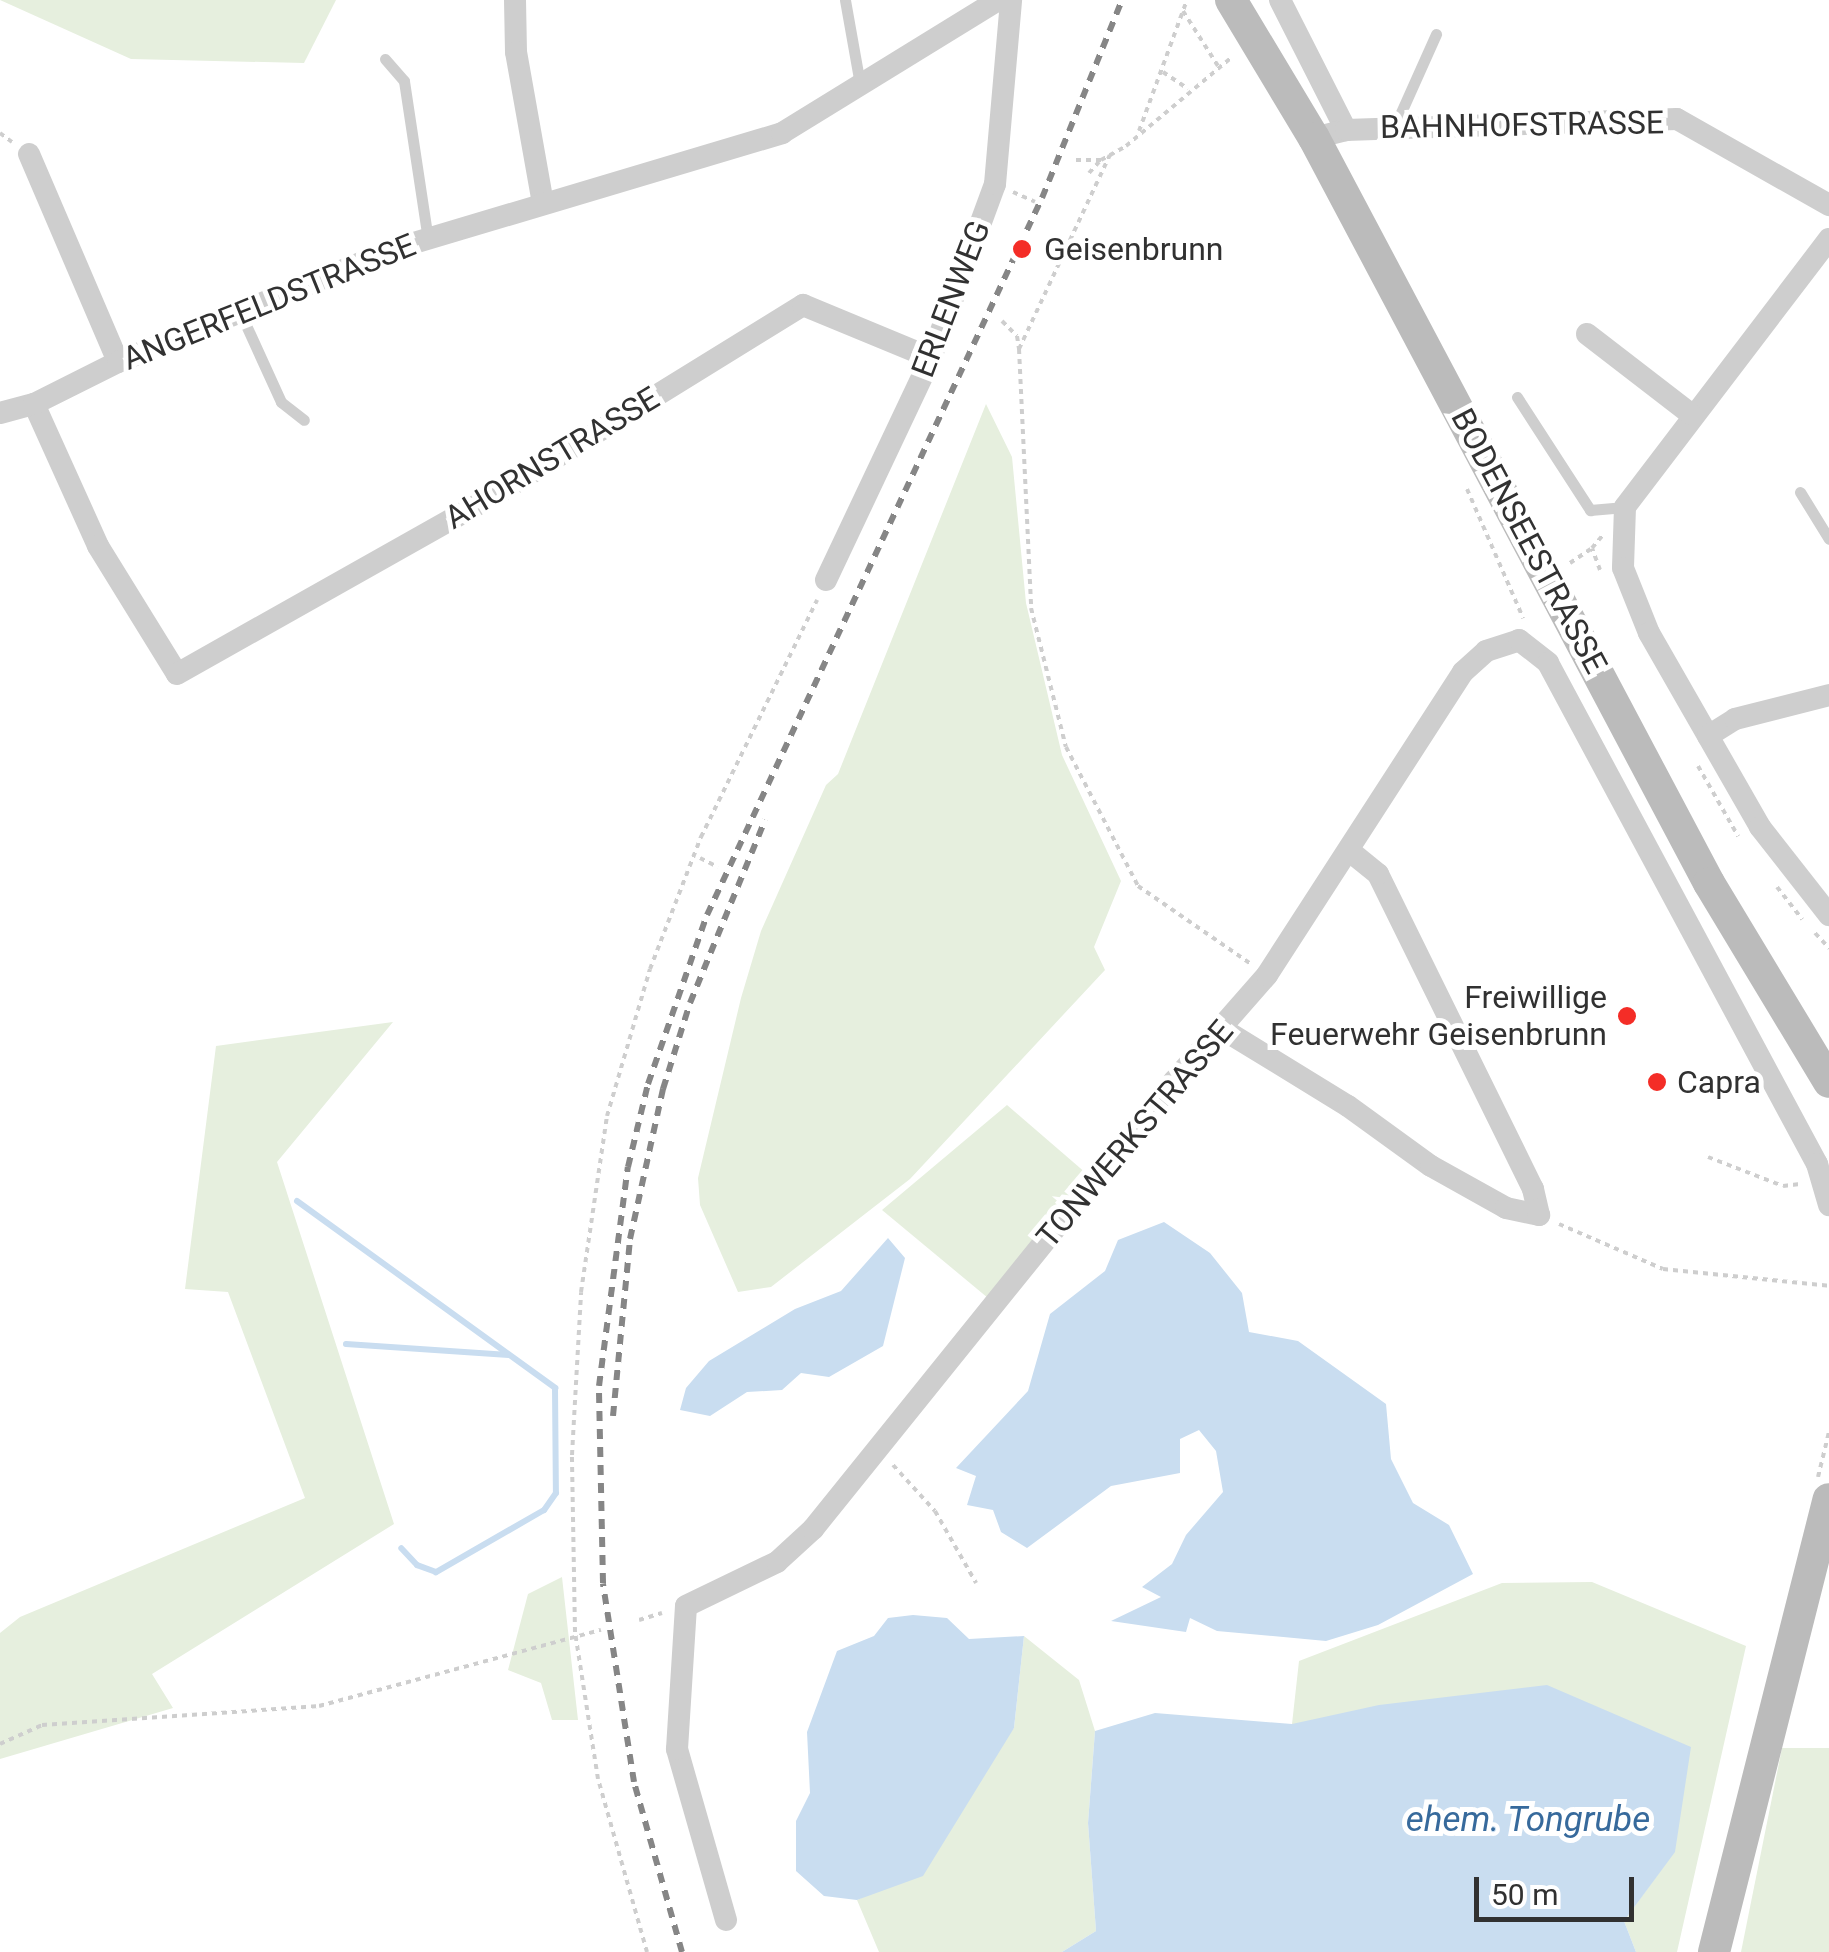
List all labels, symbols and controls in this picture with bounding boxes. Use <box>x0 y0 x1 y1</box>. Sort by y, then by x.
street label: BAHNHOFSTRASSE <box>1380 103 1664 147</box>
street label: ERLENWEG <box>904 215 998 383</box>
street label: ANGERFELDSTRASSE <box>117 226 421 378</box>
place label: Geisenbrunn <box>1044 230 1224 268</box>
marker: Geisenbrunn <box>1009 236 1035 262</box>
street label: AHORNSTRASSE <box>438 379 666 537</box>
street label: BODENSEESTRASSE <box>1443 402 1615 680</box>
place label: Freiwillige Feuerwehr Geisenbrunn <box>1270 979 1607 1054</box>
marker: Freiwillige Feuerwehr Geisenbrunn <box>1616 1005 1638 1027</box>
street label: TONWERKSTRASSE <box>1029 1013 1241 1255</box>
place label: Capra <box>1677 1063 1761 1101</box>
marker: Capra <box>1646 1071 1668 1093</box>
water label: ehem. Tongrube <box>1405 1799 1651 1841</box>
scale bar <box>1479 1857 1639 1919</box>
text: 50 m <box>1491 1877 1558 1912</box>

